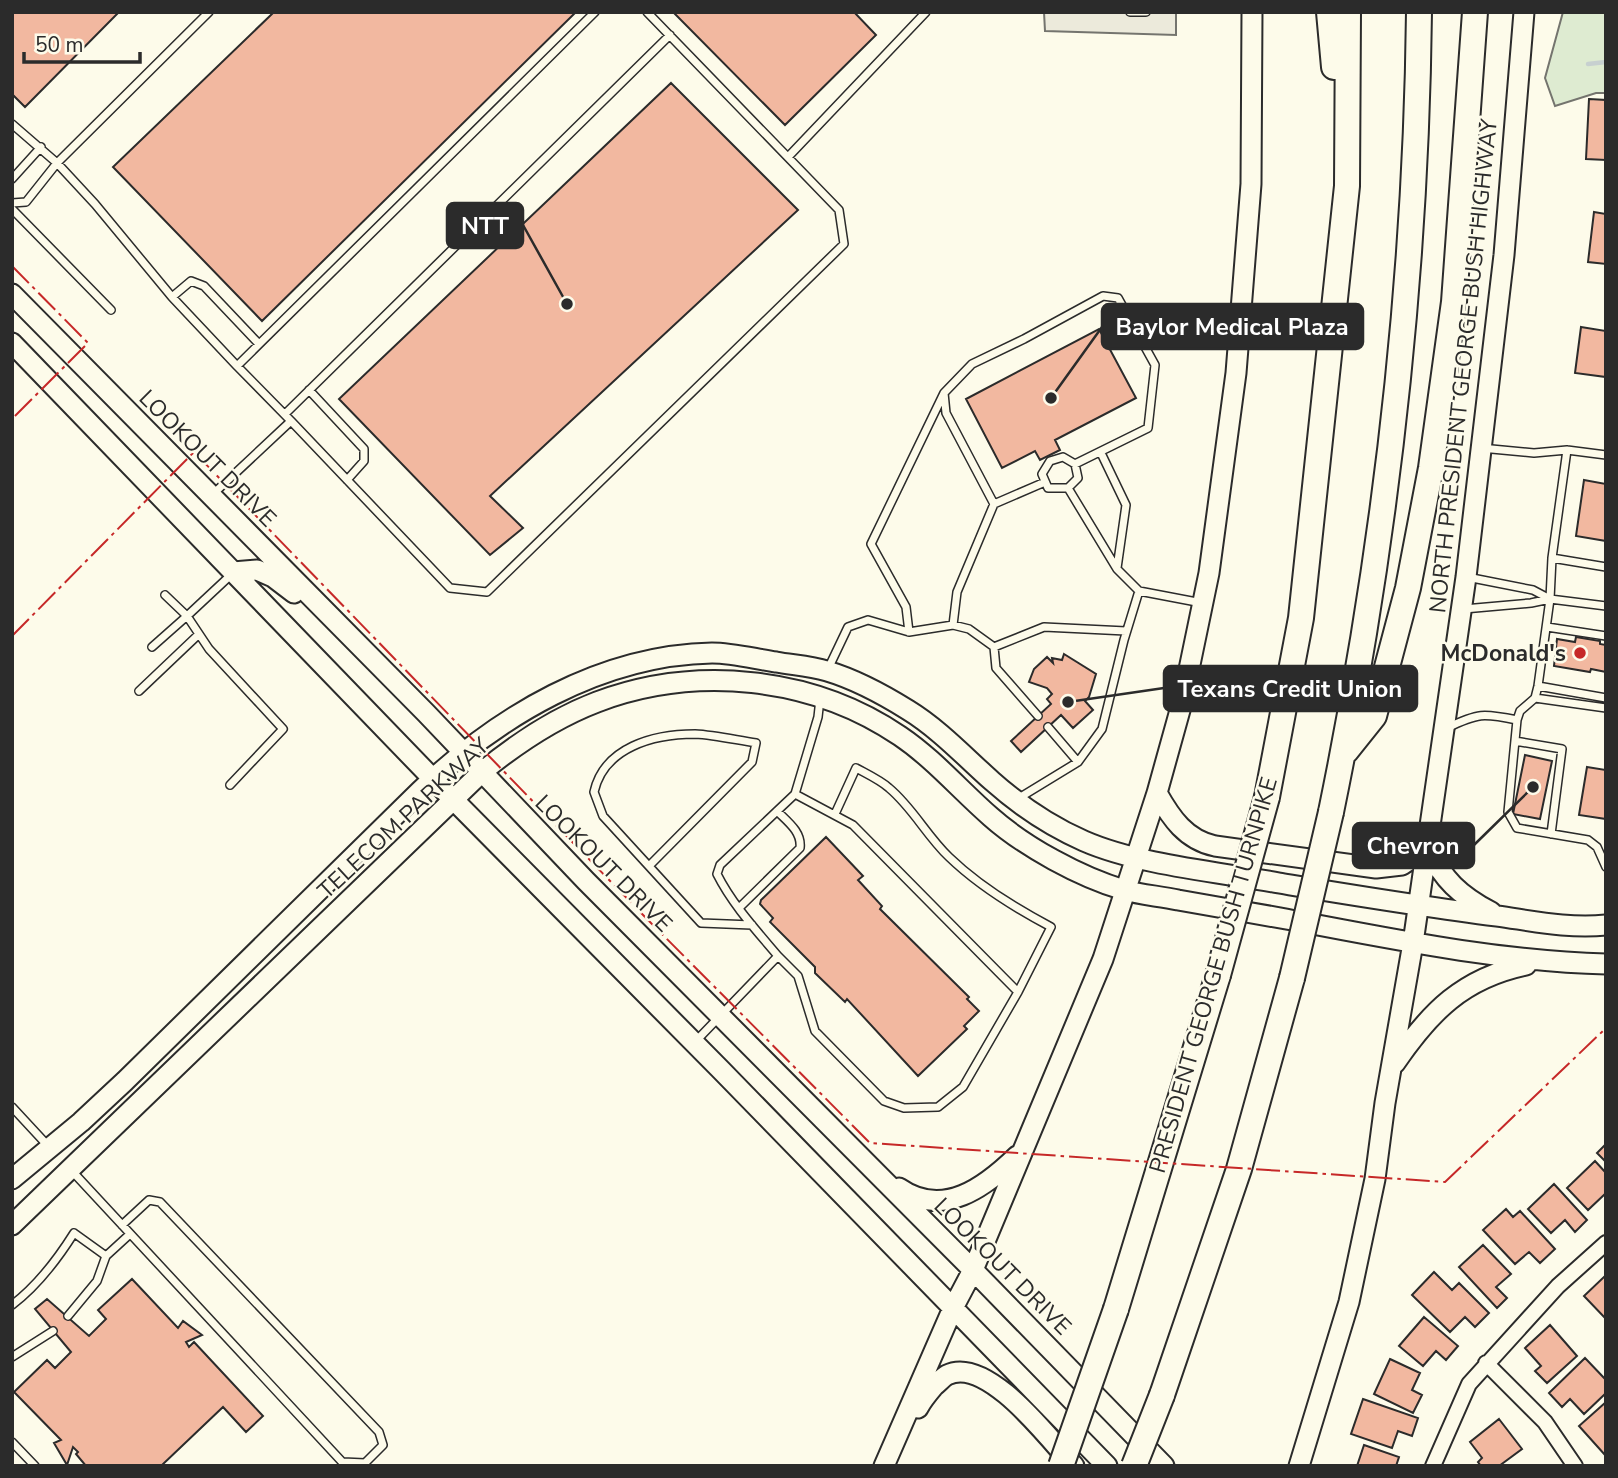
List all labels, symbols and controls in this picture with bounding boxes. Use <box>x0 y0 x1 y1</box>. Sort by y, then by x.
scale bar <box>24 21 140 65</box>
text: 50 m <box>35 31 84 59</box>
street label: NORTH PRESIDENT GEORGE BUSH HIGHWAY <box>1422 117 1505 615</box>
callout: NTT <box>447 203 523 248</box>
text: NTT <box>461 210 509 242</box>
callout: Baylor Medical Plaza <box>1102 304 1363 349</box>
text: Baylor Medical Plaza <box>1115 311 1349 343</box>
street label: LOOKOUT DRIVE <box>132 383 283 534</box>
place label: McDonald's <box>1441 638 1566 669</box>
marker: McDonald's <box>1572 645 1588 661</box>
callout: Texans Credit Union <box>1164 666 1417 711</box>
text: Texans Credit Union <box>1178 673 1402 705</box>
street label: TELECOM PARKWAY <box>311 731 496 906</box>
street label: PRESIDENT GEORGE BUSH TURNPIKE <box>1142 774 1285 1177</box>
street label: LOOKOUT DRIVE <box>528 788 679 939</box>
callout: Chevron <box>1353 823 1474 868</box>
text: Chevron <box>1367 830 1459 862</box>
street label: LOOKOUT DRIVE <box>927 1191 1078 1342</box>

